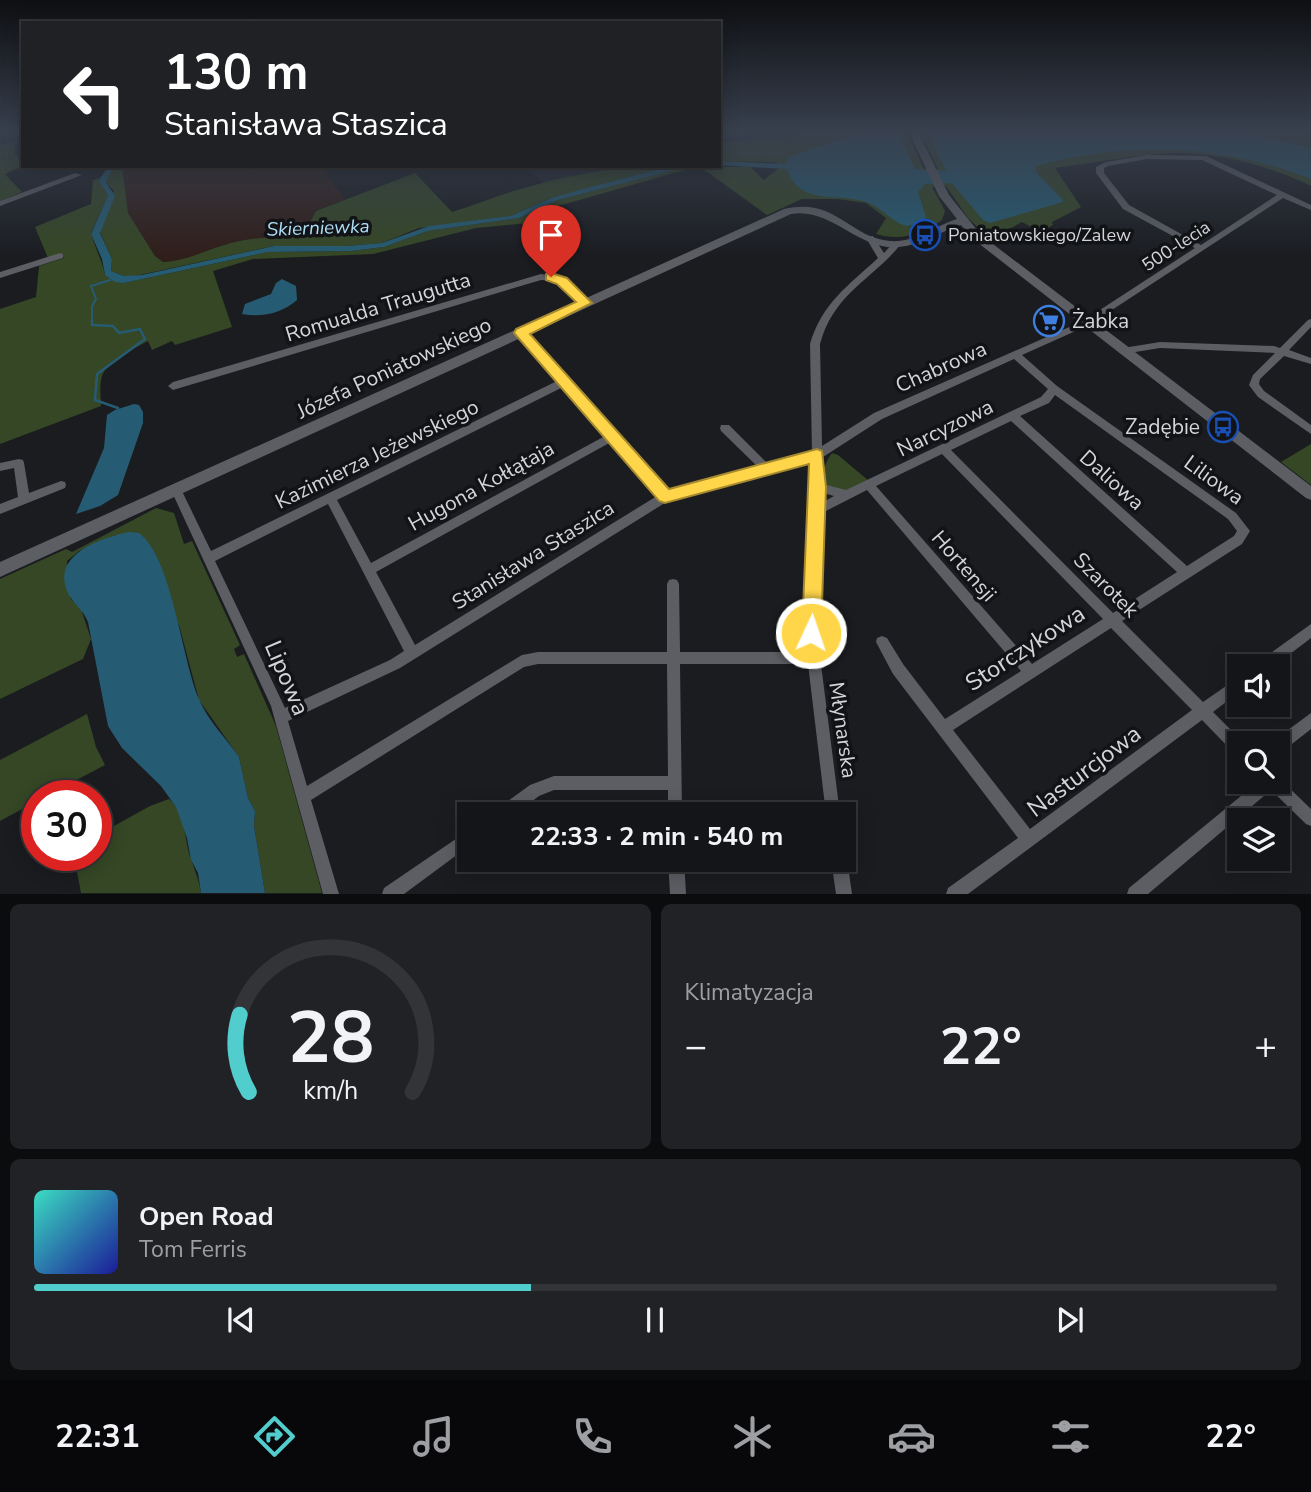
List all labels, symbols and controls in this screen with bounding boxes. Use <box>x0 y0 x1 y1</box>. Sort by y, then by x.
text: 130 m <box>164 39 308 106</box>
icon: left <box>49 49 140 140</box>
text: Stanisława Staszica <box>164 103 448 146</box>
pin <box>521 205 581 277</box>
water label: Skierniewka <box>266 213 370 243</box>
street label: 500-lecia <box>1137 215 1215 277</box>
icon: arrive <box>532 216 570 254</box>
bus stop icon: Poniatowskiego/Zalew <box>908 218 942 252</box>
place label: Poniatowskiego/Zalew <box>948 223 1131 247</box>
street label: Romualda Traugutta <box>282 266 474 348</box>
supermarket icon: Żabka <box>1032 304 1066 338</box>
place label: Żabka <box>1072 307 1129 335</box>
street label: Józefa Poniatowskiego <box>291 311 496 426</box>
street label: Chabrowa <box>891 334 991 400</box>
street label: Kazimierza Jeżewskiego <box>271 393 483 515</box>
street label: Narcyzowa <box>892 393 998 463</box>
bus stop icon: Zadębie <box>1206 410 1240 444</box>
place label: Zadębie <box>1125 413 1200 441</box>
street label: Hugona Kołłątaja <box>403 434 559 538</box>
street label: Daliowa <box>1074 444 1150 516</box>
street label: Liliowa <box>1178 449 1250 511</box>
street label: Stanisława Staszica <box>447 494 619 616</box>
street label: Hortensji <box>925 524 1003 608</box>
street label: Szarotek <box>1067 546 1145 624</box>
position arrow <box>774 596 848 670</box>
street label: Storczykowa <box>959 597 1091 699</box>
street label: Lipowa <box>257 636 317 720</box>
map controls <box>1227 654 1290 871</box>
button: sound <box>1227 654 1290 717</box>
street label: Młynarska <box>822 680 864 780</box>
street label: Nasturcjowa <box>1021 718 1147 824</box>
button: search <box>1227 731 1290 794</box>
speed limit sign: 30 <box>21 780 112 871</box>
button: layers <box>1227 808 1290 871</box>
text: 22:33 · 2 min · 540 m <box>530 819 783 854</box>
text: Klimatyzacja <box>685 977 814 1008</box>
text: 28 <box>287 989 374 1089</box>
text: 22° <box>940 1011 1022 1082</box>
text: − <box>685 1021 707 1072</box>
text: + <box>1254 1021 1277 1072</box>
text: km/h <box>303 1074 358 1108</box>
text: Open Road <box>139 1199 274 1234</box>
text: Tom Ferris <box>139 1234 247 1265</box>
icon: previous <box>222 1301 260 1339</box>
icon: pause <box>636 1301 674 1339</box>
icon: next <box>1051 1301 1089 1339</box>
icon: directions <box>250 1412 299 1461</box>
icon: music <box>409 1412 458 1461</box>
icon: phone <box>568 1412 617 1461</box>
icon: climate <box>728 1412 777 1461</box>
icon: car <box>887 1412 936 1461</box>
icon: filters <box>1046 1412 1095 1461</box>
text: 22:31 <box>55 1415 140 1458</box>
text: 22° <box>1205 1415 1256 1458</box>

